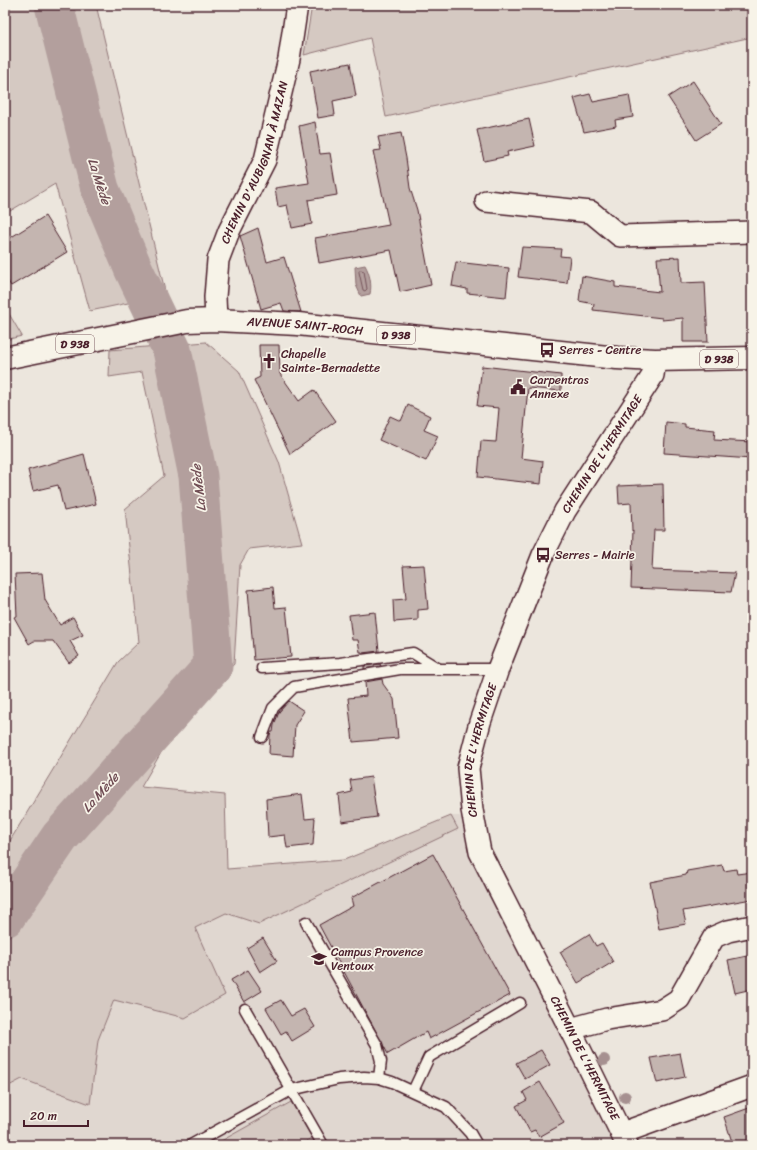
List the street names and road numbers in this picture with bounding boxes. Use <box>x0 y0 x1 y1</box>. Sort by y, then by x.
street label: CHEMIN D'AUBIGNAN À MAZAN <box>214 78 295 247</box>
street label: AVENUE SAINT-ROCH <box>245 310 365 342</box>
road number: D 938 <box>377 326 415 344</box>
road number: D 938 <box>56 335 94 353</box>
road number: D 938 <box>700 350 738 368</box>
street label: CHEMIN DE L'HERMITAGE <box>555 389 649 518</box>
street label: CHEMIN DE L'HERMITAGE <box>457 679 504 819</box>
street label: CHEMIN DE L'HERMITAGE <box>544 992 627 1125</box>

